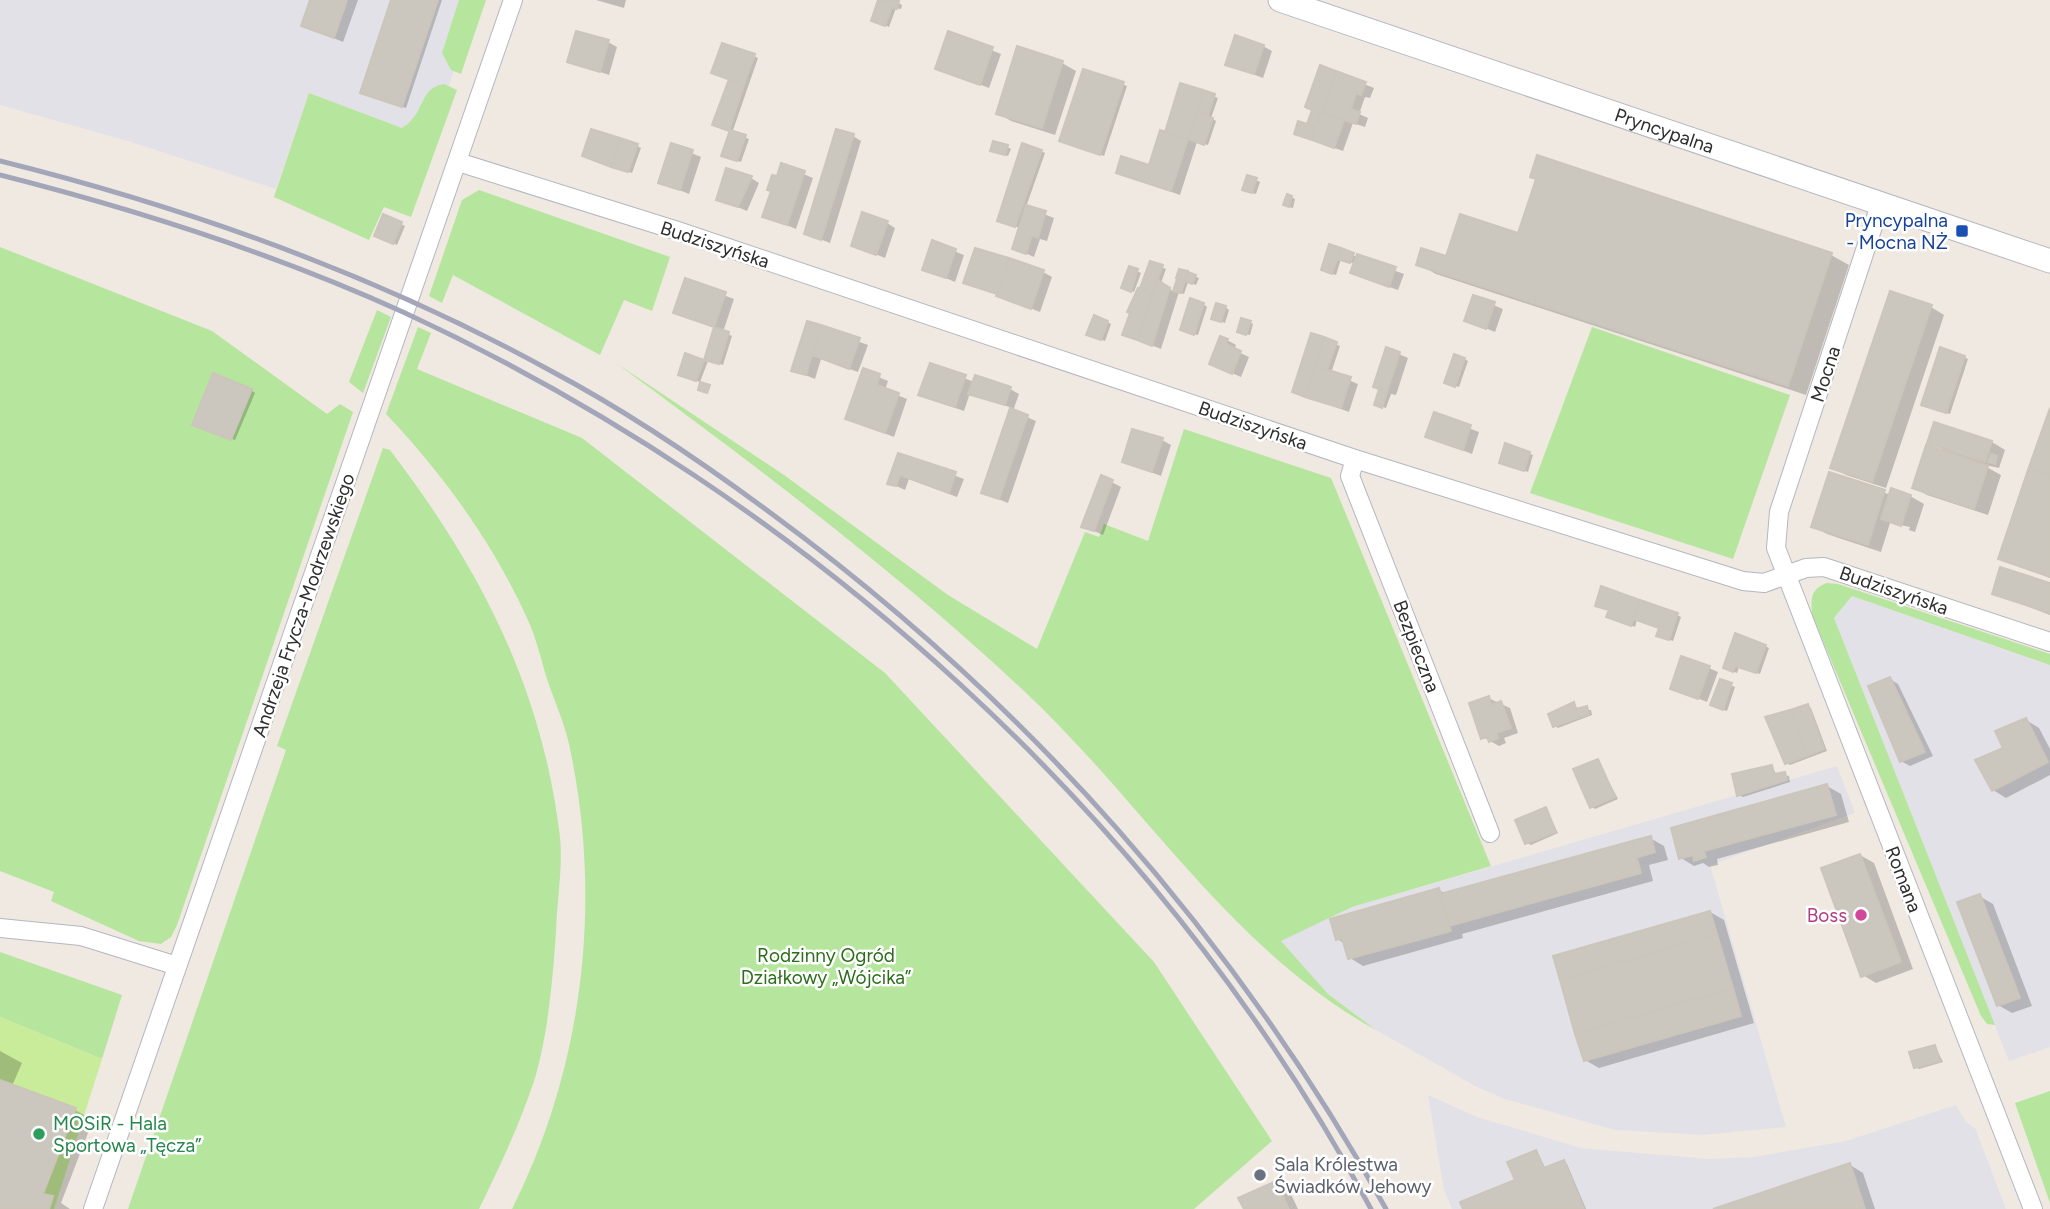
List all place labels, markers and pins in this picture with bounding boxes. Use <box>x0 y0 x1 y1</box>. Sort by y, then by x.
place label: Pryncypalna - Mocna NŻ <box>1845 209 1948 254</box>
marker: Pryncypalna - Mocna NŻ <box>1954 223 1970 239</box>
place label: Boss <box>1807 904 1847 927</box>
marker: Boss <box>1853 907 1869 923</box>
place label: MOSiR - Hala Sportowa „Tęcza” <box>53 1112 202 1157</box>
marker: MOSiR - Hala Sportowa „Tęcza” <box>31 1126 47 1142</box>
place label: Sala Królestwa Świadków Jehowy <box>1274 1153 1432 1198</box>
marker: Sala Królestwa Świadków Jehowy <box>1252 1167 1268 1183</box>

